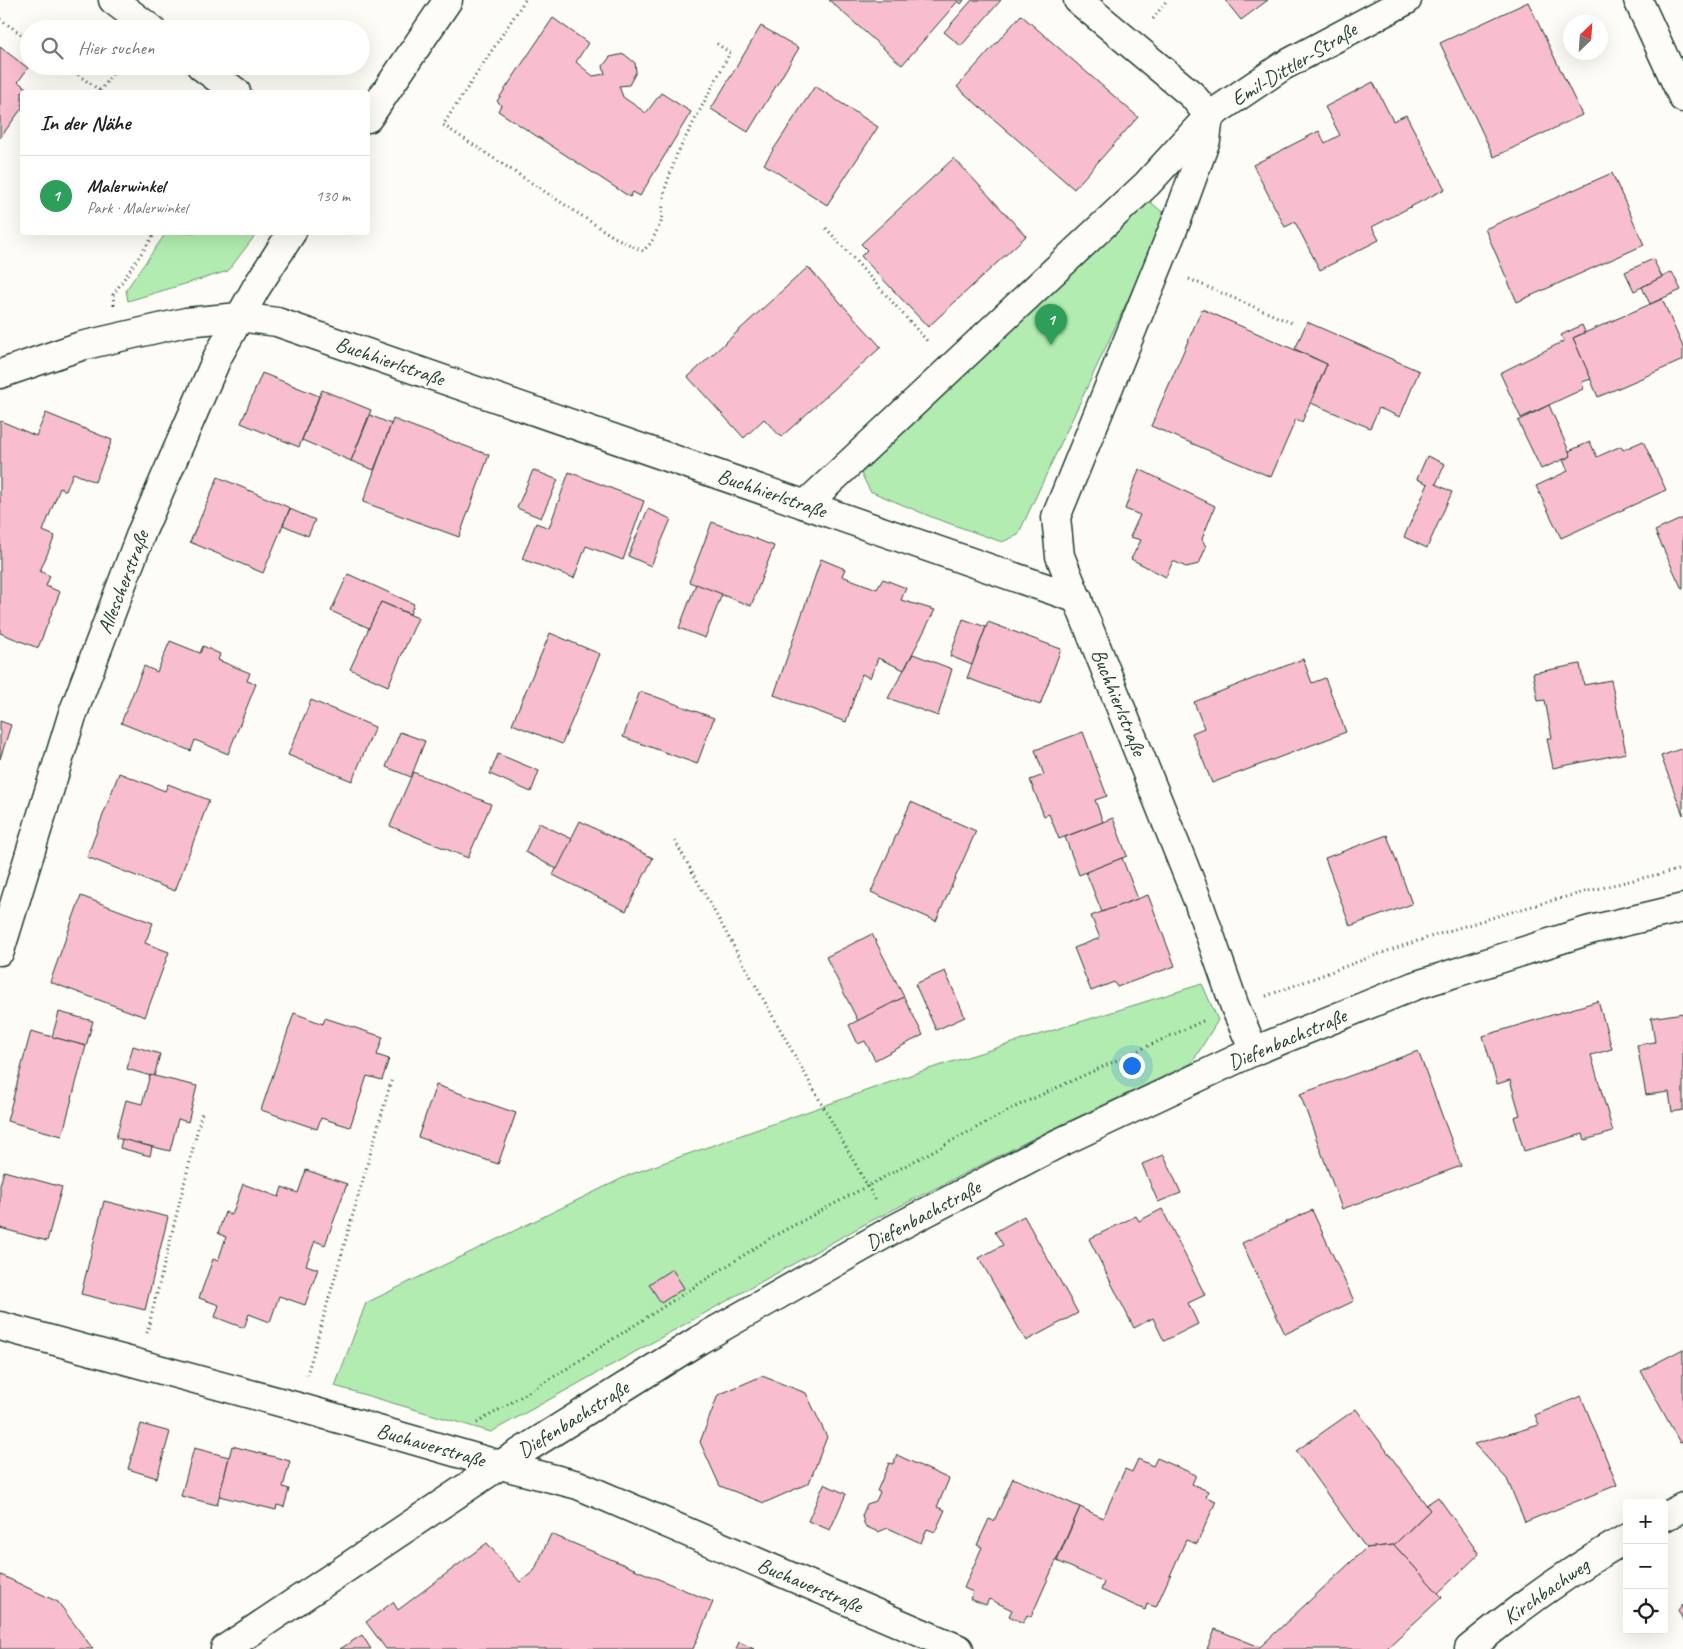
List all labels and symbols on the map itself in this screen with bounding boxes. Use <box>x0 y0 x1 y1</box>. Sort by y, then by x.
street label: Emil-Dittler-Straße <box>1227 15 1363 112</box>
north arrow <box>1563 15 1608 60</box>
pin: 1 <box>1035 304 1067 345</box>
street label: Buchhierlstraße <box>332 330 450 392</box>
street label: Buchhierlstraße <box>714 462 832 524</box>
street label: Allescherstraße <box>91 525 155 637</box>
street label: Buchhierlstraße <box>1086 645 1153 761</box>
street label: Diefenbachstraße <box>1224 1002 1352 1076</box>
your location <box>1119 1053 1145 1079</box>
street label: Diefenbachstraße <box>861 1173 987 1256</box>
street label: Diefenbachstraße <box>513 1373 635 1463</box>
street label: Buchauerstraße <box>374 1417 490 1473</box>
street label: Buchauerstraße <box>754 1551 868 1620</box>
street label: Kirchbachweg <box>1498 1551 1595 1630</box>

